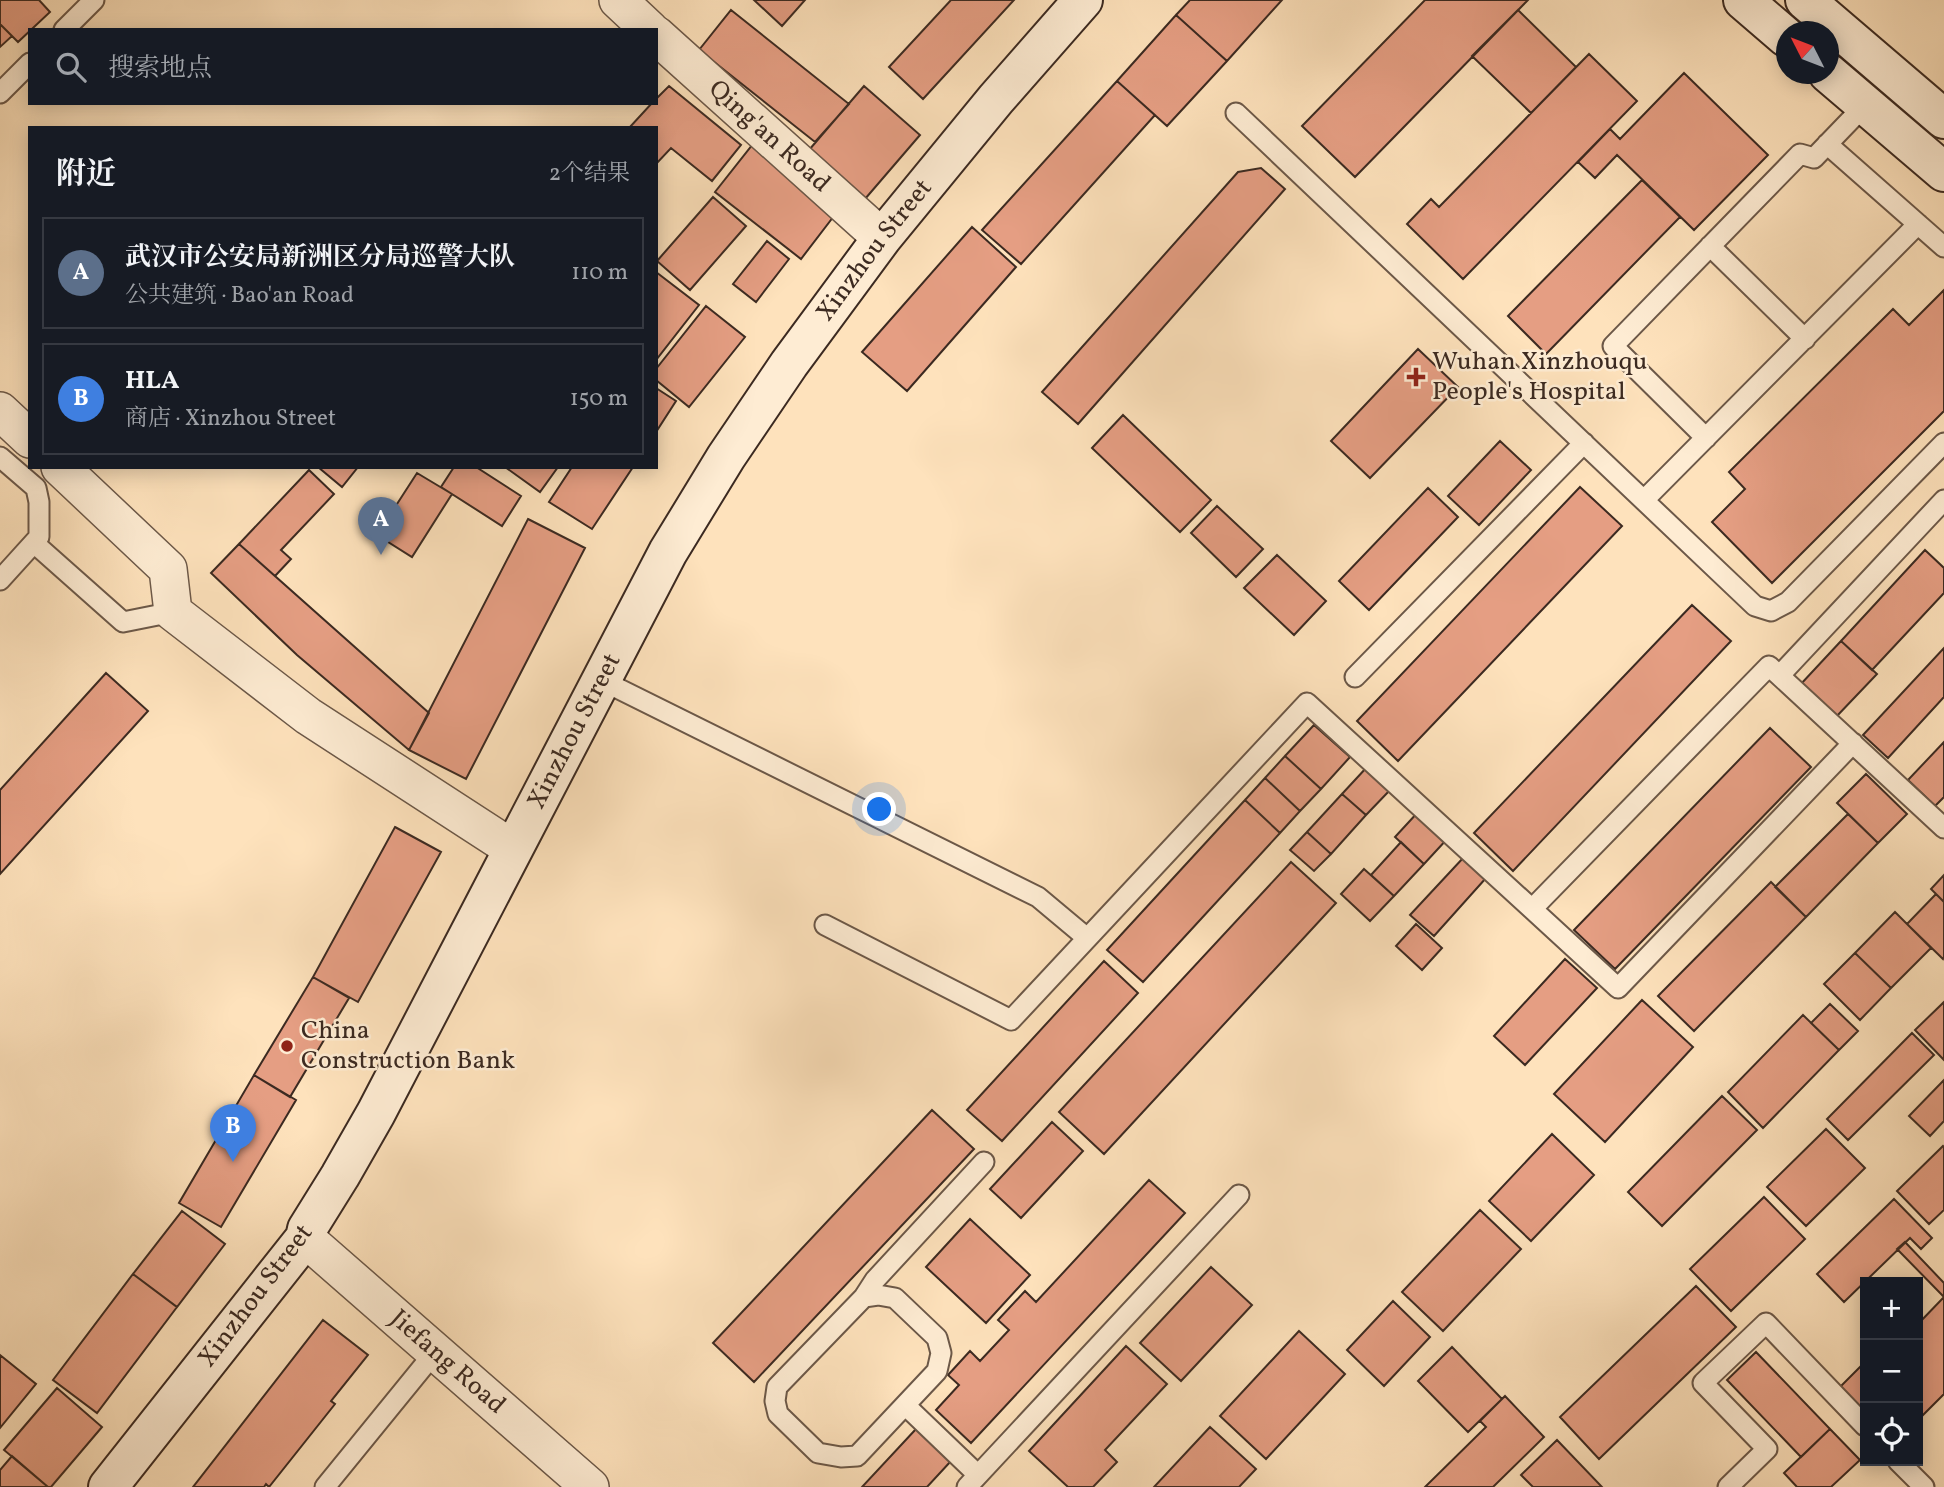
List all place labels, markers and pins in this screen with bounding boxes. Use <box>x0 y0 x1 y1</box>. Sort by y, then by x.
place label: Wuhan Xinzhouqu People's Hospital <box>1432 344 1647 410</box>
marker: Wuhan Xinzhouqu People's Hospital <box>1406 367 1426 387</box>
pin: A <box>358 497 404 555</box>
place label: China Construction Bank <box>301 1013 515 1079</box>
marker: China Construction Bank <box>279 1038 295 1054</box>
pin: B <box>210 1104 256 1162</box>

